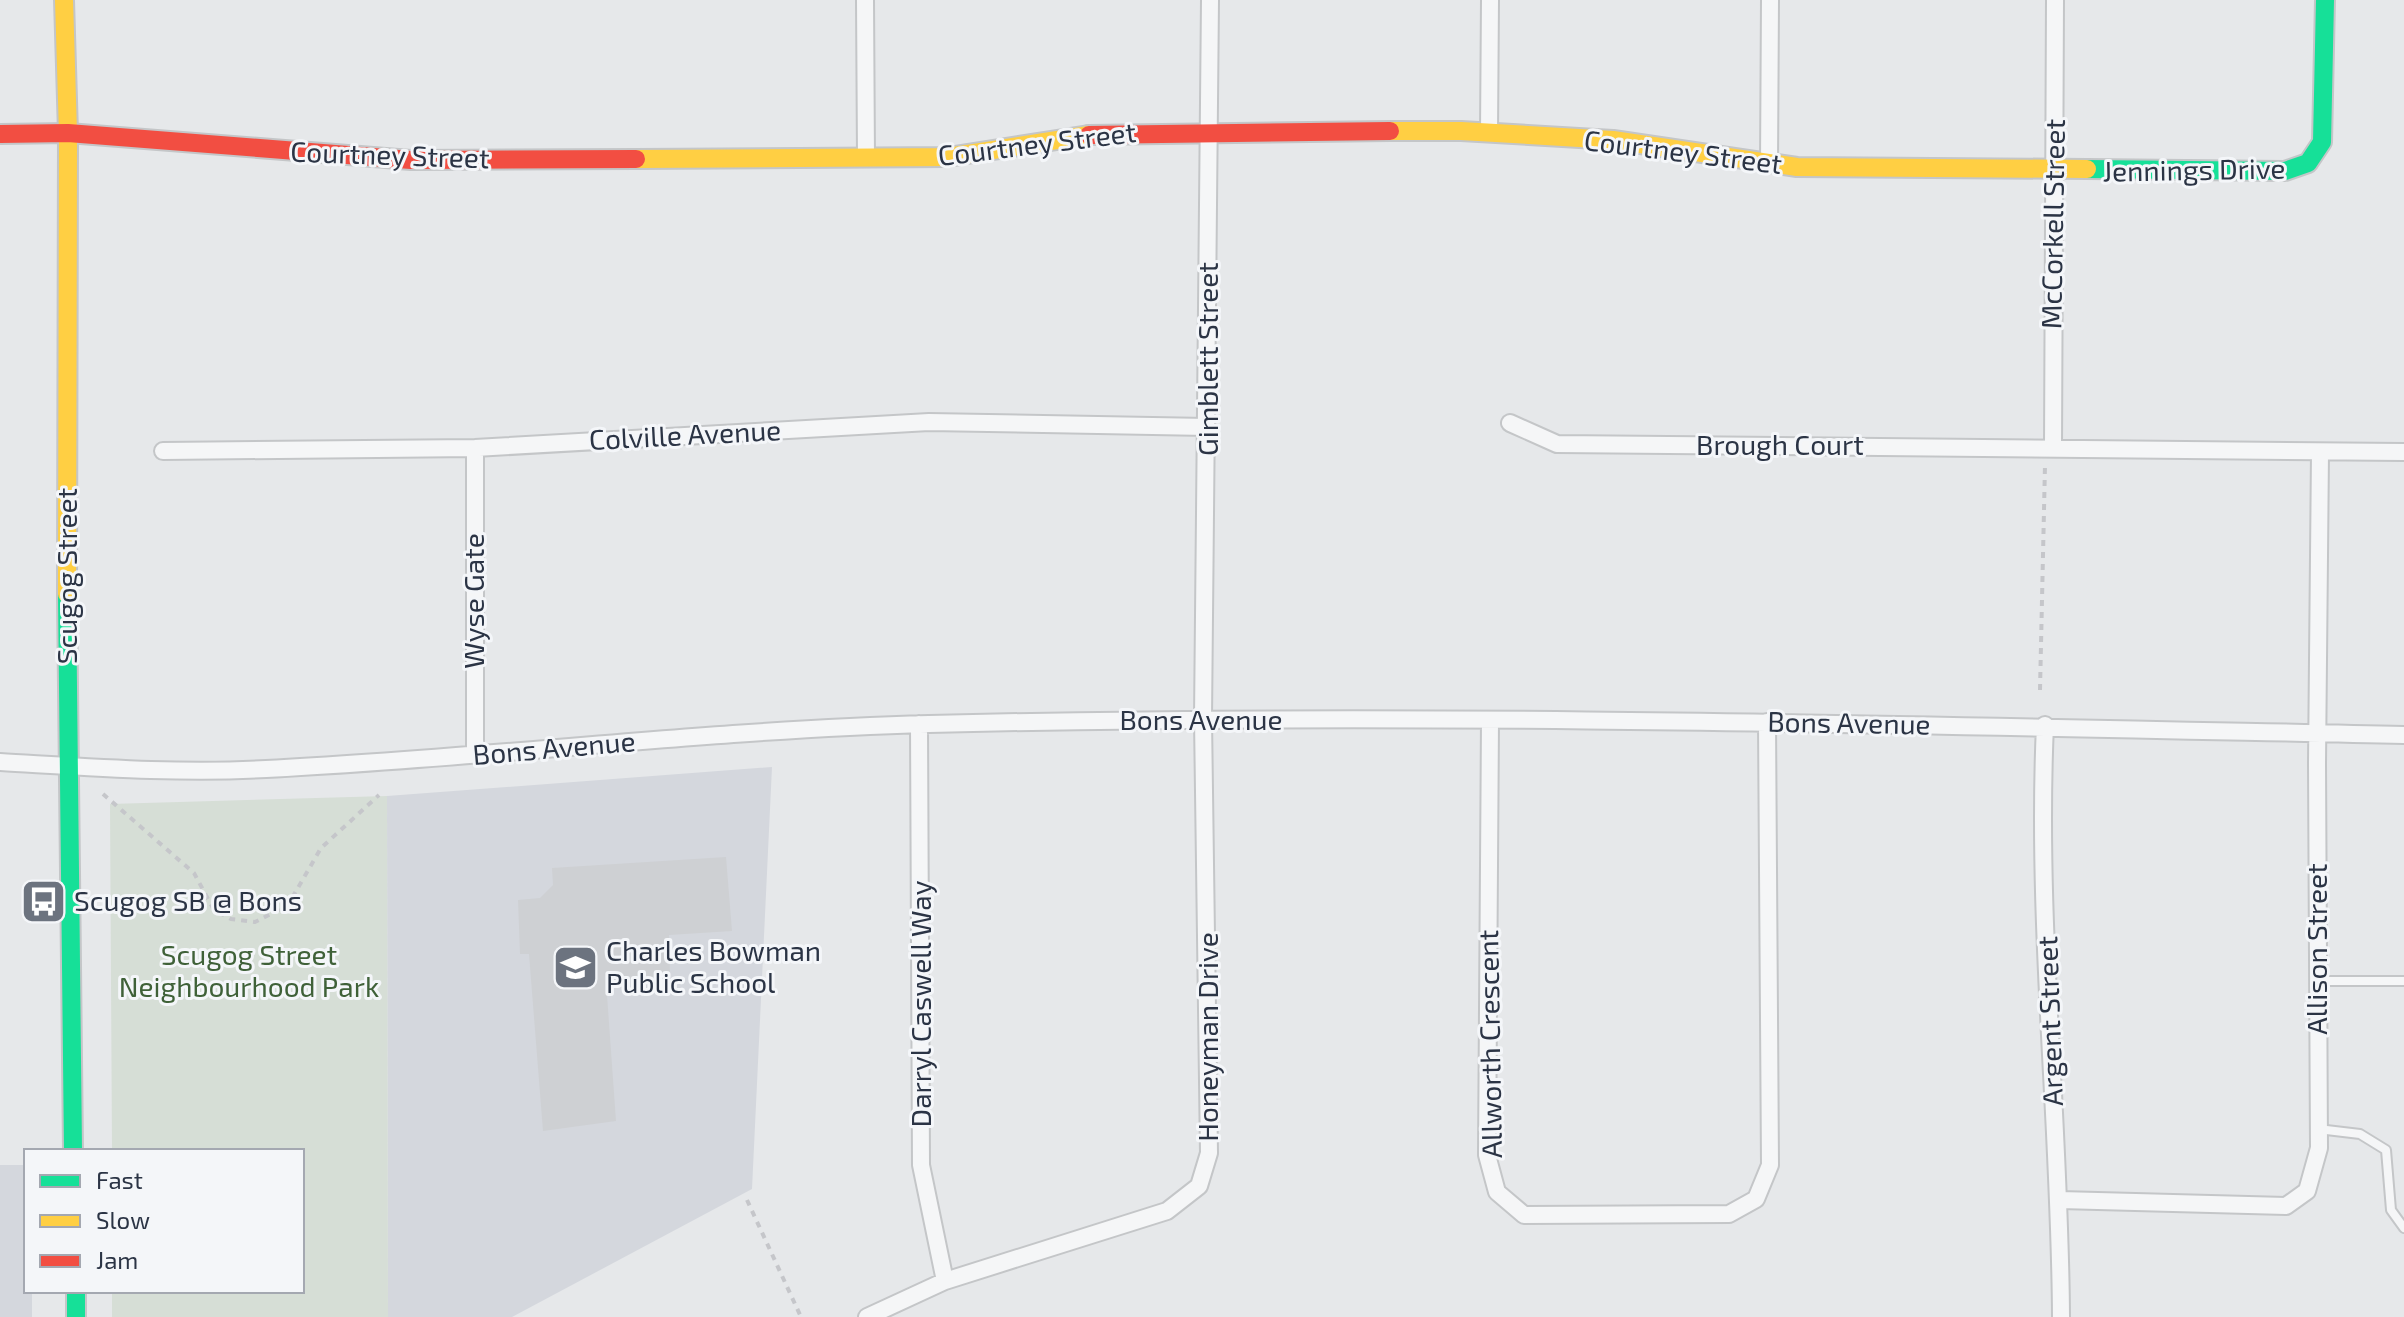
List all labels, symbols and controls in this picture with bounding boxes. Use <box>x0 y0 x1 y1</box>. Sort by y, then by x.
street label: Courtney Street <box>936 114 1138 172</box>
street label: McCorkell Street <box>2033 119 2071 329</box>
street label: Courtney Street <box>1582 122 1784 180</box>
street label: Courtney Street <box>290 134 490 174</box>
street label: Jennings Drive <box>2102 150 2286 188</box>
street label: Gimblett Street <box>1190 262 1224 456</box>
street label: Colville Avenue <box>588 412 782 456</box>
street label: Brough Court <box>1696 427 1864 461</box>
street label: Scugog Street <box>49 488 83 664</box>
street label: Wyse Gate <box>456 533 490 669</box>
street label: Bons Avenue <box>1119 702 1283 736</box>
street label: Bons Avenue <box>1767 704 1931 740</box>
street label: Bons Avenue <box>471 723 637 771</box>
street label: Allison Street <box>2299 863 2333 1035</box>
bus stop icon: Scugog SB @ Bons <box>19 877 67 925</box>
street label: Darryl Caswell Way <box>903 880 937 1127</box>
place label: Scugog SB @ Bons <box>74 883 302 917</box>
street label: Allworth Crescent <box>1470 929 1508 1159</box>
street label: Honeyman Drive <box>1190 932 1224 1142</box>
place label: Charles Bowman Public School <box>606 933 821 999</box>
street label: Argent Street <box>2029 935 2069 1107</box>
park label: Scugog Street Neighbourhood Park <box>119 937 379 1003</box>
school or university icon: Charles Bowman Public School <box>551 943 599 991</box>
legend <box>24 1149 304 1293</box>
text: Fast <box>96 1165 143 1194</box>
text: Slow <box>96 1205 150 1234</box>
text: Jam <box>96 1245 138 1274</box>

